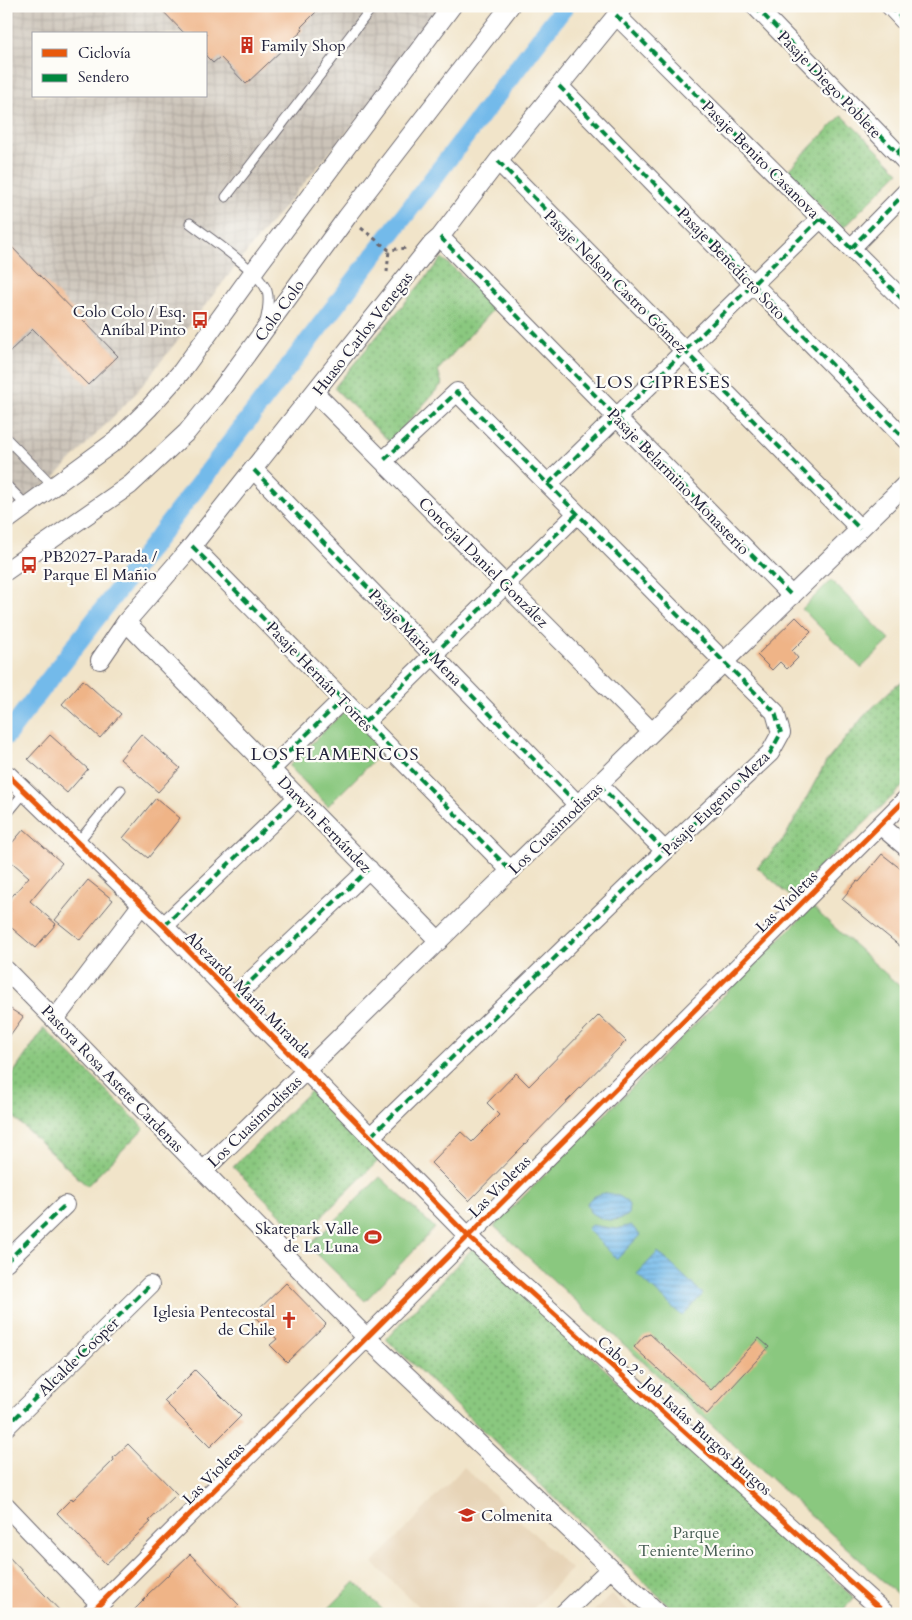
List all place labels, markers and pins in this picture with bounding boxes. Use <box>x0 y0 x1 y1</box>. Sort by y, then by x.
building icon: Family Shop <box>237 35 257 55</box>
place label: Family Shop <box>261 35 346 57</box>
place label: Colo Colo / Esq. Aníbal Pinto <box>73 301 186 341</box>
bus stop icon: Colo Colo / Esq. Aníbal Pinto <box>190 310 210 330</box>
place label: PB2027-Parada / Parque El Mañio <box>43 546 158 586</box>
bus stop icon: PB2027-Parada / Parque El Mañio <box>19 555 39 575</box>
place label: Skatepark Valle de La Luna <box>255 1218 359 1258</box>
sports icon: Skatepark Valle de La Luna <box>363 1227 383 1247</box>
place label: Iglesia Pentecostal de Chile <box>153 1301 275 1341</box>
church icon: Iglesia Pentecostal de Chile <box>279 1310 299 1330</box>
school or university icon: Colmenita <box>457 1505 477 1525</box>
place label: Colmenita <box>481 1505 552 1527</box>

